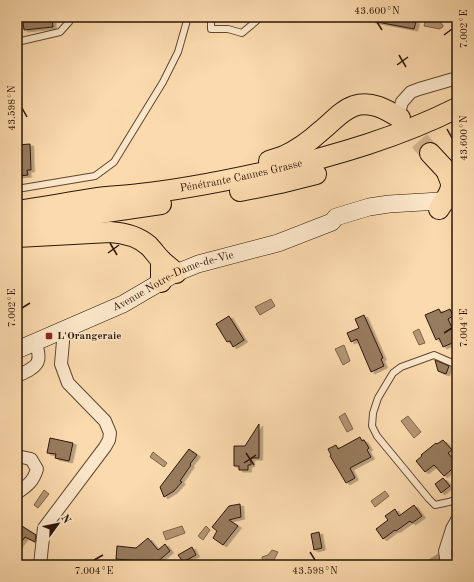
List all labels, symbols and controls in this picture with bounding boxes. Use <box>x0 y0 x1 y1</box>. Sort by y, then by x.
text: 43.600°N <box>354 6 400 16</box>
text: 7.002°E <box>459 10 469 48</box>
text: 43.598°N <box>7 85 17 131</box>
text: 43.600°N <box>459 115 469 161</box>
street label: Pénétrante Cannes Grasse <box>179 158 304 194</box>
street label: Avenue Notre-Dame-de-Vie <box>111 249 235 313</box>
text: 7.002°E <box>7 289 17 327</box>
text: 7.004°E <box>459 309 469 347</box>
marker: L'Orangeraie <box>44 331 54 341</box>
place label: L'Orangeraie <box>57 331 121 342</box>
north arrow <box>38 504 78 544</box>
text: N <box>58 513 72 526</box>
text: 7.004°E <box>75 566 113 576</box>
text: 43.598°N <box>292 566 338 576</box>

